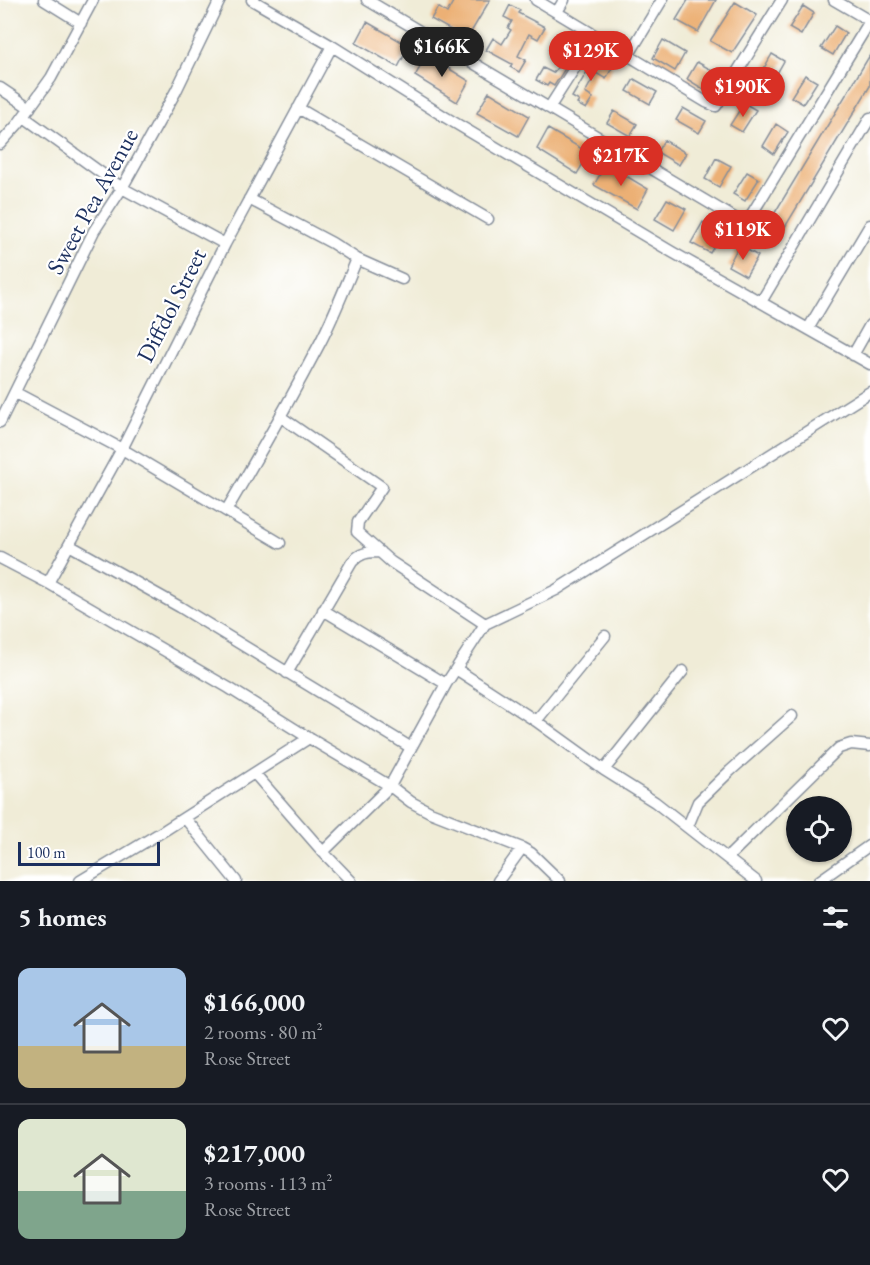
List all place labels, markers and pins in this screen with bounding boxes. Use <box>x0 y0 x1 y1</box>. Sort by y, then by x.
pin: $166K <box>400 27 484 78</box>
pin: $129K <box>549 31 633 82</box>
pin: $190K <box>701 67 785 118</box>
pin: $217K <box>579 136 663 187</box>
pin: $119K <box>701 210 785 261</box>

